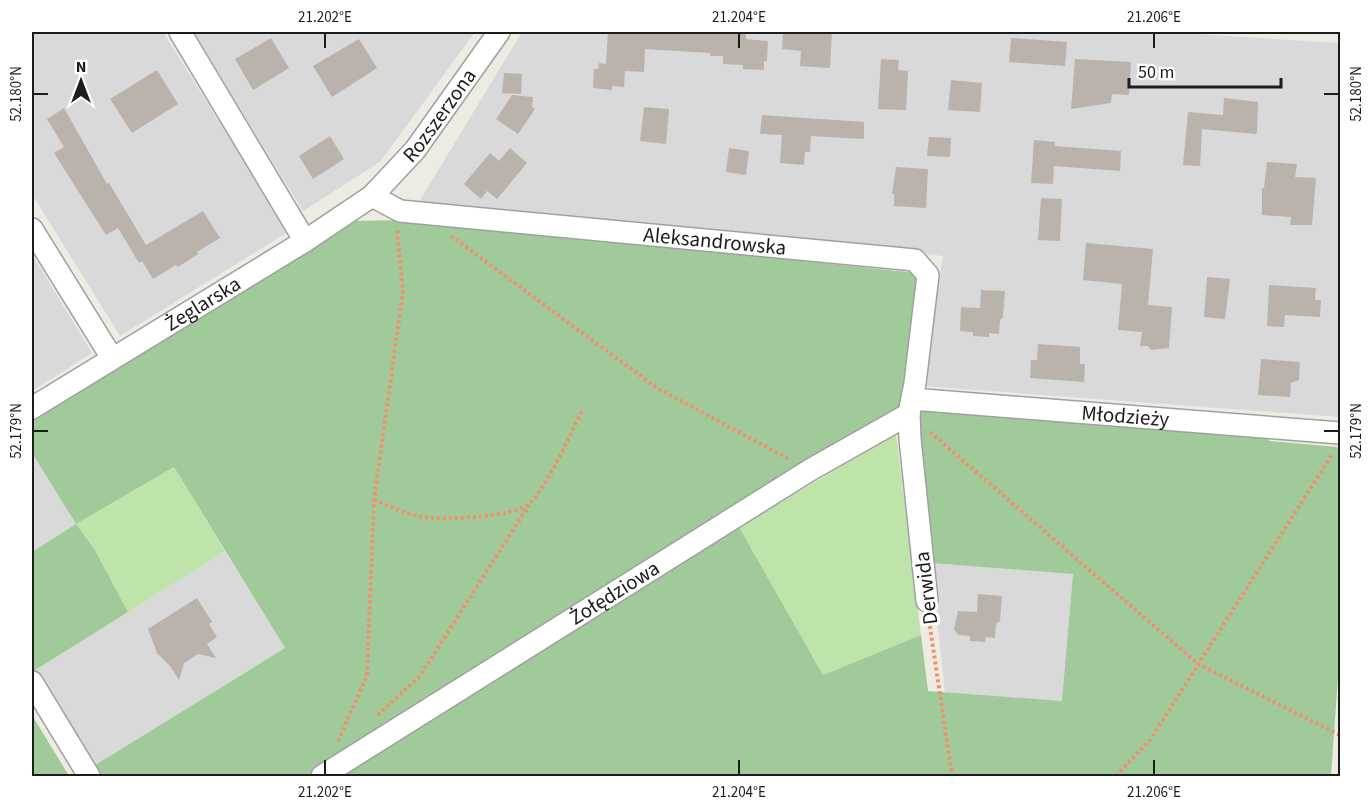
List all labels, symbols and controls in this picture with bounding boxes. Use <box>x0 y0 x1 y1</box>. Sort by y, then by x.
text: 21.202°E <box>298 7 352 28</box>
text: 21.204°E <box>712 7 766 28</box>
text: 21.206°E <box>1127 7 1181 28</box>
north arrow <box>51 51 111 111</box>
scale bar <box>1129 51 1280 89</box>
text: N <box>76 56 86 78</box>
text: 50 m <box>1138 60 1174 85</box>
street label: Rozszerzona <box>396 62 483 169</box>
text: 52.180°N <box>6 66 27 122</box>
text: 52.180°N <box>1346 66 1367 122</box>
street label: Aleksandrowska <box>642 219 788 263</box>
street label: Żeglarska <box>159 269 246 338</box>
street label: Młodzieży <box>1080 398 1170 434</box>
text: 52.179°N <box>6 403 27 459</box>
text: 52.179°N <box>1346 403 1367 459</box>
street label: Derwida <box>907 550 945 626</box>
street label: Żołędziowa <box>563 553 665 632</box>
text: 21.202°E <box>298 782 352 803</box>
text: 21.204°E <box>712 782 766 803</box>
text: 21.206°E <box>1127 782 1181 803</box>

